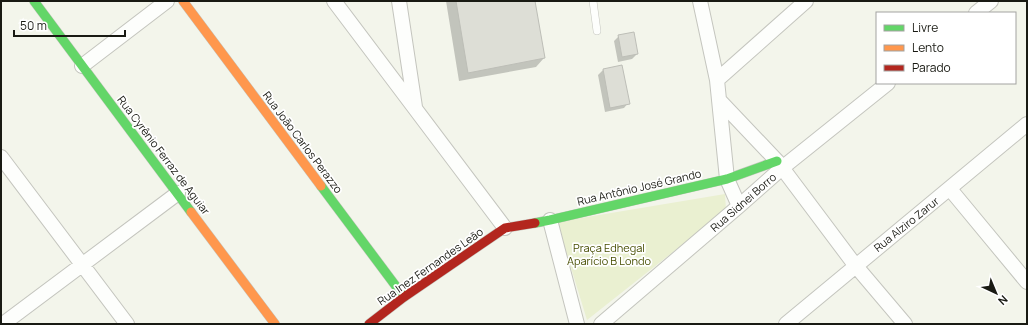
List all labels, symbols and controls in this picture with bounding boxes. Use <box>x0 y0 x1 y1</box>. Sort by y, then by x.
scale bar <box>14 12 125 38</box>
legend <box>876 12 1016 84</box>
text: 50 m <box>20 17 47 34</box>
text: Livre <box>912 19 938 36</box>
text: Lento <box>912 39 944 56</box>
text: Parado <box>912 59 951 76</box>
street label: Rua João Carlos Perazzo <box>260 88 347 196</box>
street label: Rua Cyrênio Ferraz de Aguiar <box>114 93 214 217</box>
street label: Rua Antônio José Grando <box>576 165 703 209</box>
street label: Rua Sidnei Borro <box>707 169 780 235</box>
street label: Rua Alziro Zarur <box>870 193 942 255</box>
street label: Rua Inez Fernandes Leão <box>374 224 486 308</box>
park label: Praça Edhegal Aparício B Londo <box>567 240 651 268</box>
north arrow <box>976 273 1016 313</box>
text: N <box>995 292 1011 309</box>

